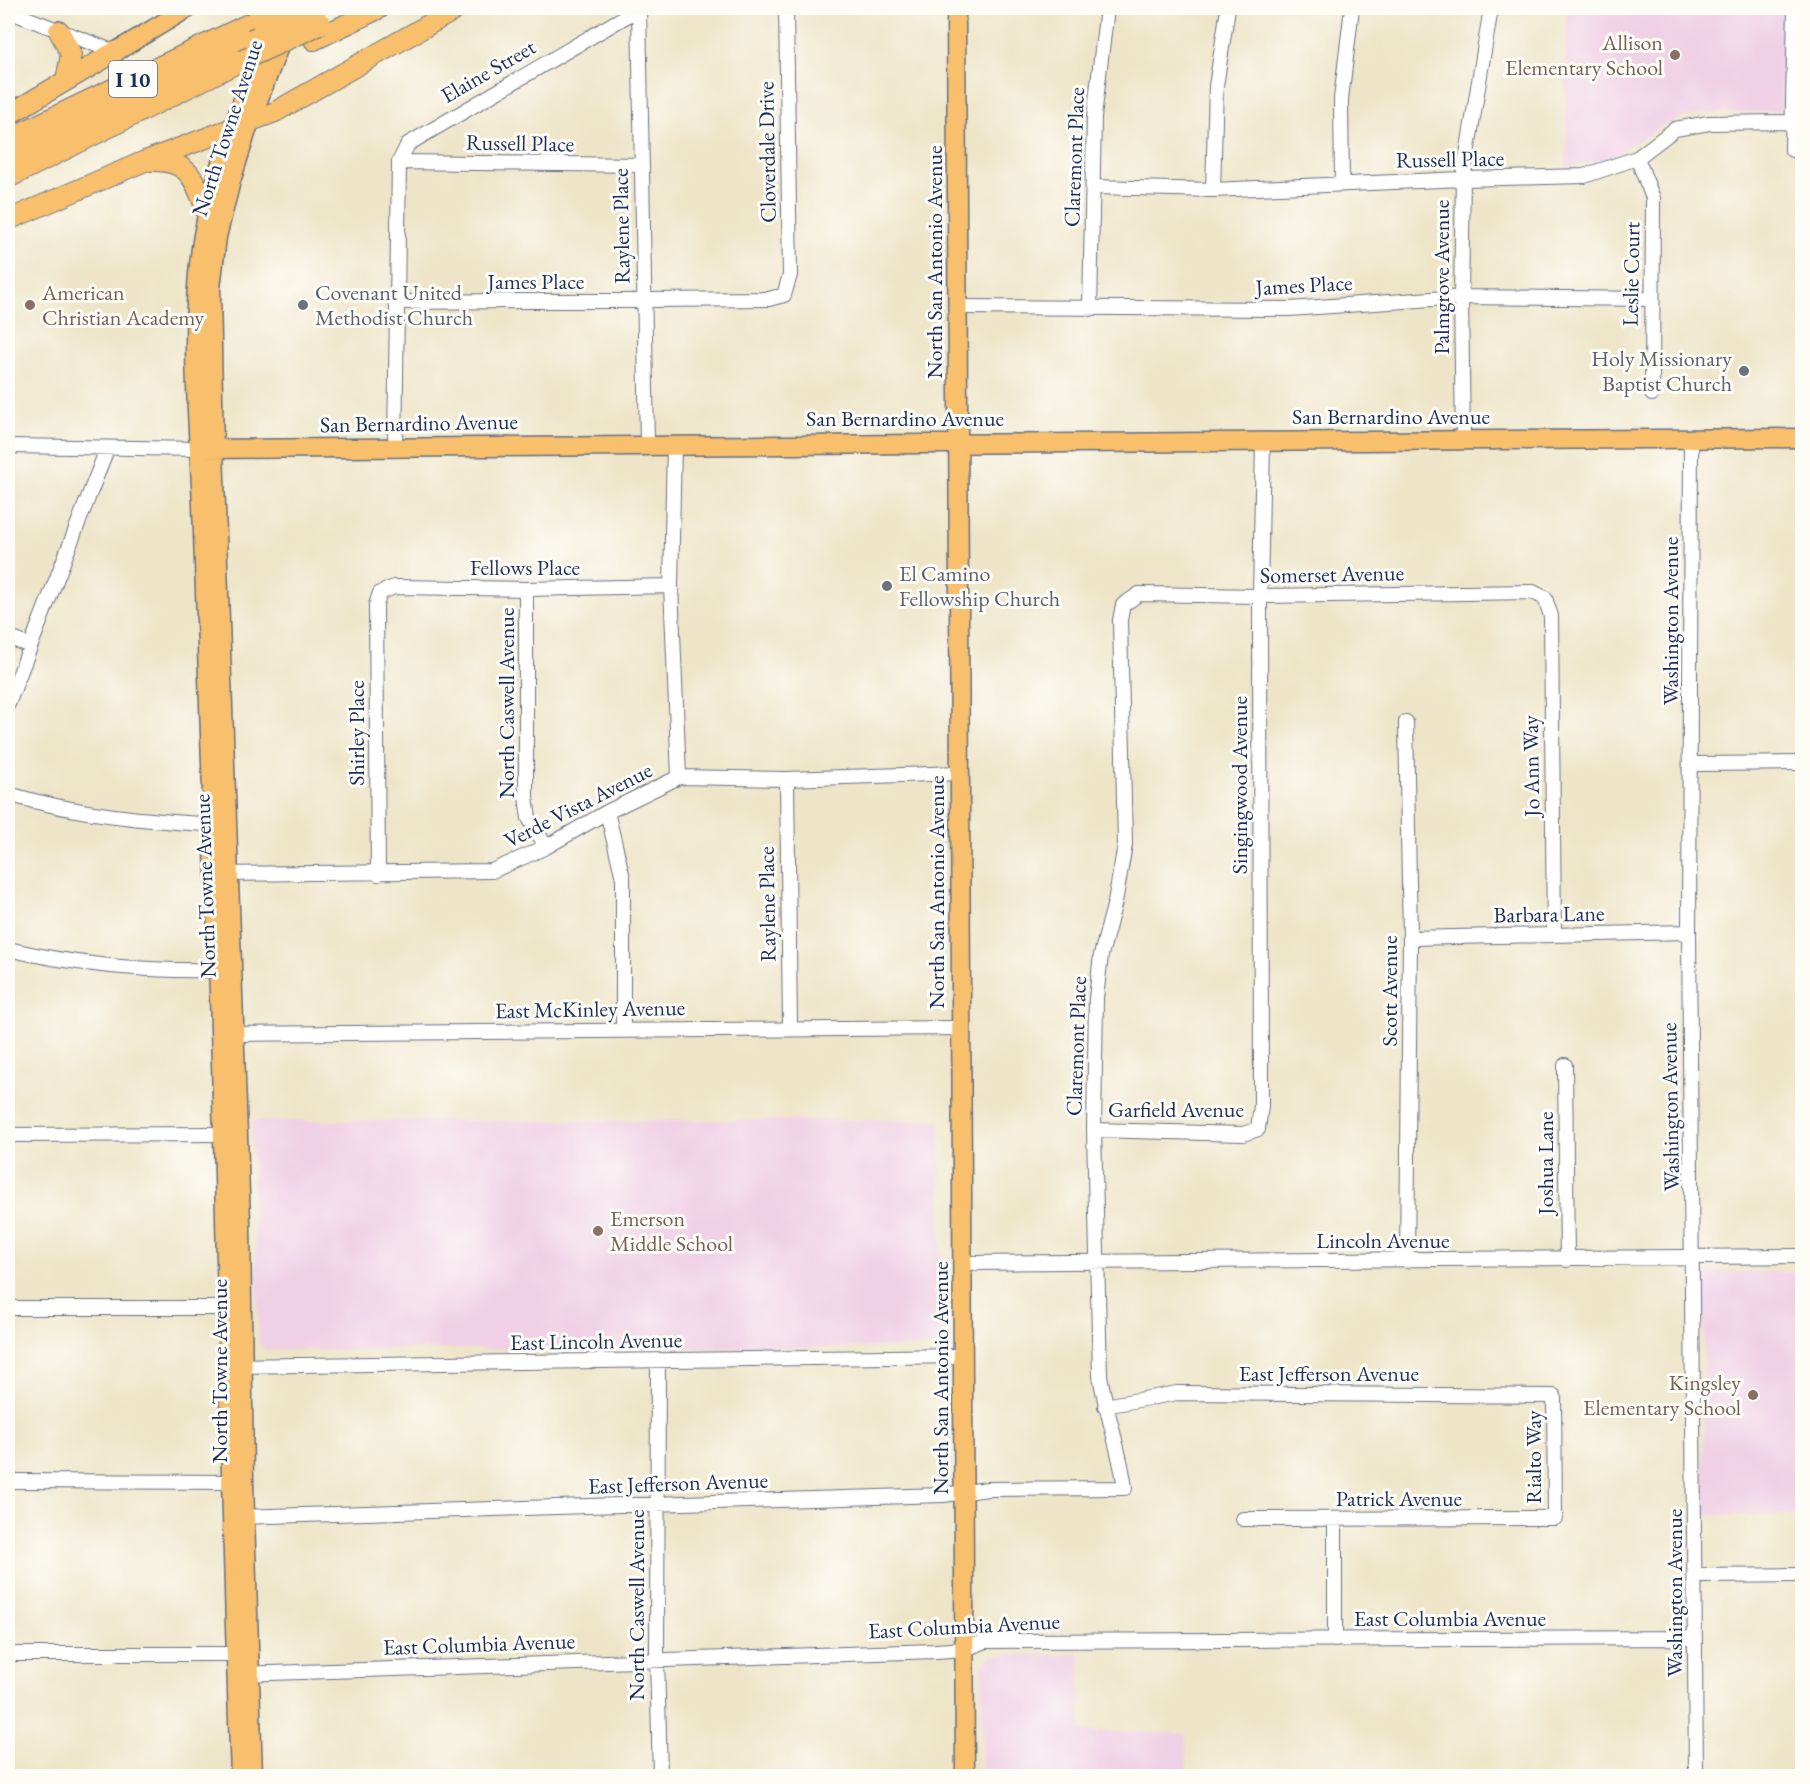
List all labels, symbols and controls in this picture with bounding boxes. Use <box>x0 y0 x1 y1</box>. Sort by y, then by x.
place label: Allison Elementary School <box>1505 28 1663 82</box>
street label: Elaine Street <box>435 32 541 110</box>
street label: North Towne Avenue <box>185 36 269 220</box>
marker: Allison Elementary School <box>1668 48 1682 62</box>
road number: I 10 <box>109 61 157 97</box>
street label: Cloverdale Drive <box>751 81 783 223</box>
street label: Claremont Place <box>1057 86 1091 227</box>
street label: Russell Place <box>466 128 575 158</box>
street label: Russell Place <box>1396 144 1505 174</box>
street label: North San Antonio Avenue <box>920 145 949 379</box>
street label: Raylene Place <box>605 168 637 284</box>
street label: Palmgrove Avenue <box>1427 199 1456 354</box>
street label: Leslie Court <box>1616 221 1646 327</box>
street label: James Place <box>486 267 585 296</box>
street label: James Place <box>1253 268 1353 302</box>
place label: American Christian Academy <box>41 278 204 332</box>
place label: Covenant United Methodist Church <box>315 278 473 332</box>
marker: American Christian Academy <box>23 298 37 312</box>
marker: Covenant United Methodist Church <box>296 298 310 312</box>
place label: Holy Missionary Baptist Church <box>1591 344 1732 398</box>
marker: Holy Missionary Baptist Church <box>1737 364 1751 378</box>
street label: San Bernardino Avenue <box>1292 402 1491 431</box>
street label: San Bernardino Avenue <box>806 404 1005 433</box>
street label: San Bernardino Avenue <box>320 407 519 439</box>
street label: Washington Avenue <box>1656 536 1685 705</box>
street label: Fellows Place <box>470 553 581 582</box>
street label: Somerset Avenue <box>1260 558 1405 590</box>
place label: El Camino Fellowship Church <box>899 559 1060 613</box>
marker: El Camino Fellowship Church <box>880 579 894 593</box>
street label: North Caswell Avenue <box>492 607 521 799</box>
street label: Shirley Place <box>342 680 371 786</box>
street label: Singingwood Avenue <box>1225 695 1254 874</box>
street label: Jo Ann Way <box>1516 715 1546 819</box>
street label: Verde Vista Avenue <box>499 755 657 855</box>
street label: North San Antonio Avenue <box>922 775 951 1009</box>
street label: North Towne Avenue <box>187 793 223 979</box>
street label: Raylene Place <box>751 846 783 962</box>
street label: Barbara Lane <box>1493 899 1605 929</box>
street label: Scott Avenue <box>1375 935 1404 1047</box>
street label: Claremont Place <box>1059 975 1093 1116</box>
street label: East McKinley Avenue <box>495 993 686 1025</box>
street label: Washington Avenue <box>1654 1022 1686 1192</box>
street label: Garfield Avenue <box>1108 1095 1244 1124</box>
street label: Joshua Lane <box>1531 1111 1560 1217</box>
place label: Emerson Middle School <box>610 1204 733 1258</box>
marker: Emerson Middle School <box>591 1224 605 1238</box>
street label: Lincoln Avenue <box>1316 1226 1450 1255</box>
street label: North San Antonio Avenue <box>926 1261 955 1495</box>
street label: North Towne Avenue <box>205 1279 234 1463</box>
street label: East Lincoln Avenue <box>510 1325 683 1357</box>
street label: East Jefferson Avenue <box>1239 1359 1420 1388</box>
place label: Kingsley Elementary School <box>1583 1368 1741 1422</box>
marker: Kingsley Elementary School <box>1746 1388 1760 1402</box>
street label: Rialto Way <box>1519 1410 1548 1504</box>
street label: East Jefferson Avenue <box>587 1465 769 1501</box>
street label: Patrick Avenue <box>1336 1484 1463 1513</box>
street label: Washington Avenue <box>1660 1508 1689 1677</box>
street label: North Caswell Avenue <box>622 1509 651 1701</box>
street label: East Columbia Avenue <box>1354 1604 1547 1633</box>
street label: East Columbia Avenue <box>867 1606 1061 1646</box>
street label: East Columbia Avenue <box>382 1626 576 1662</box>

